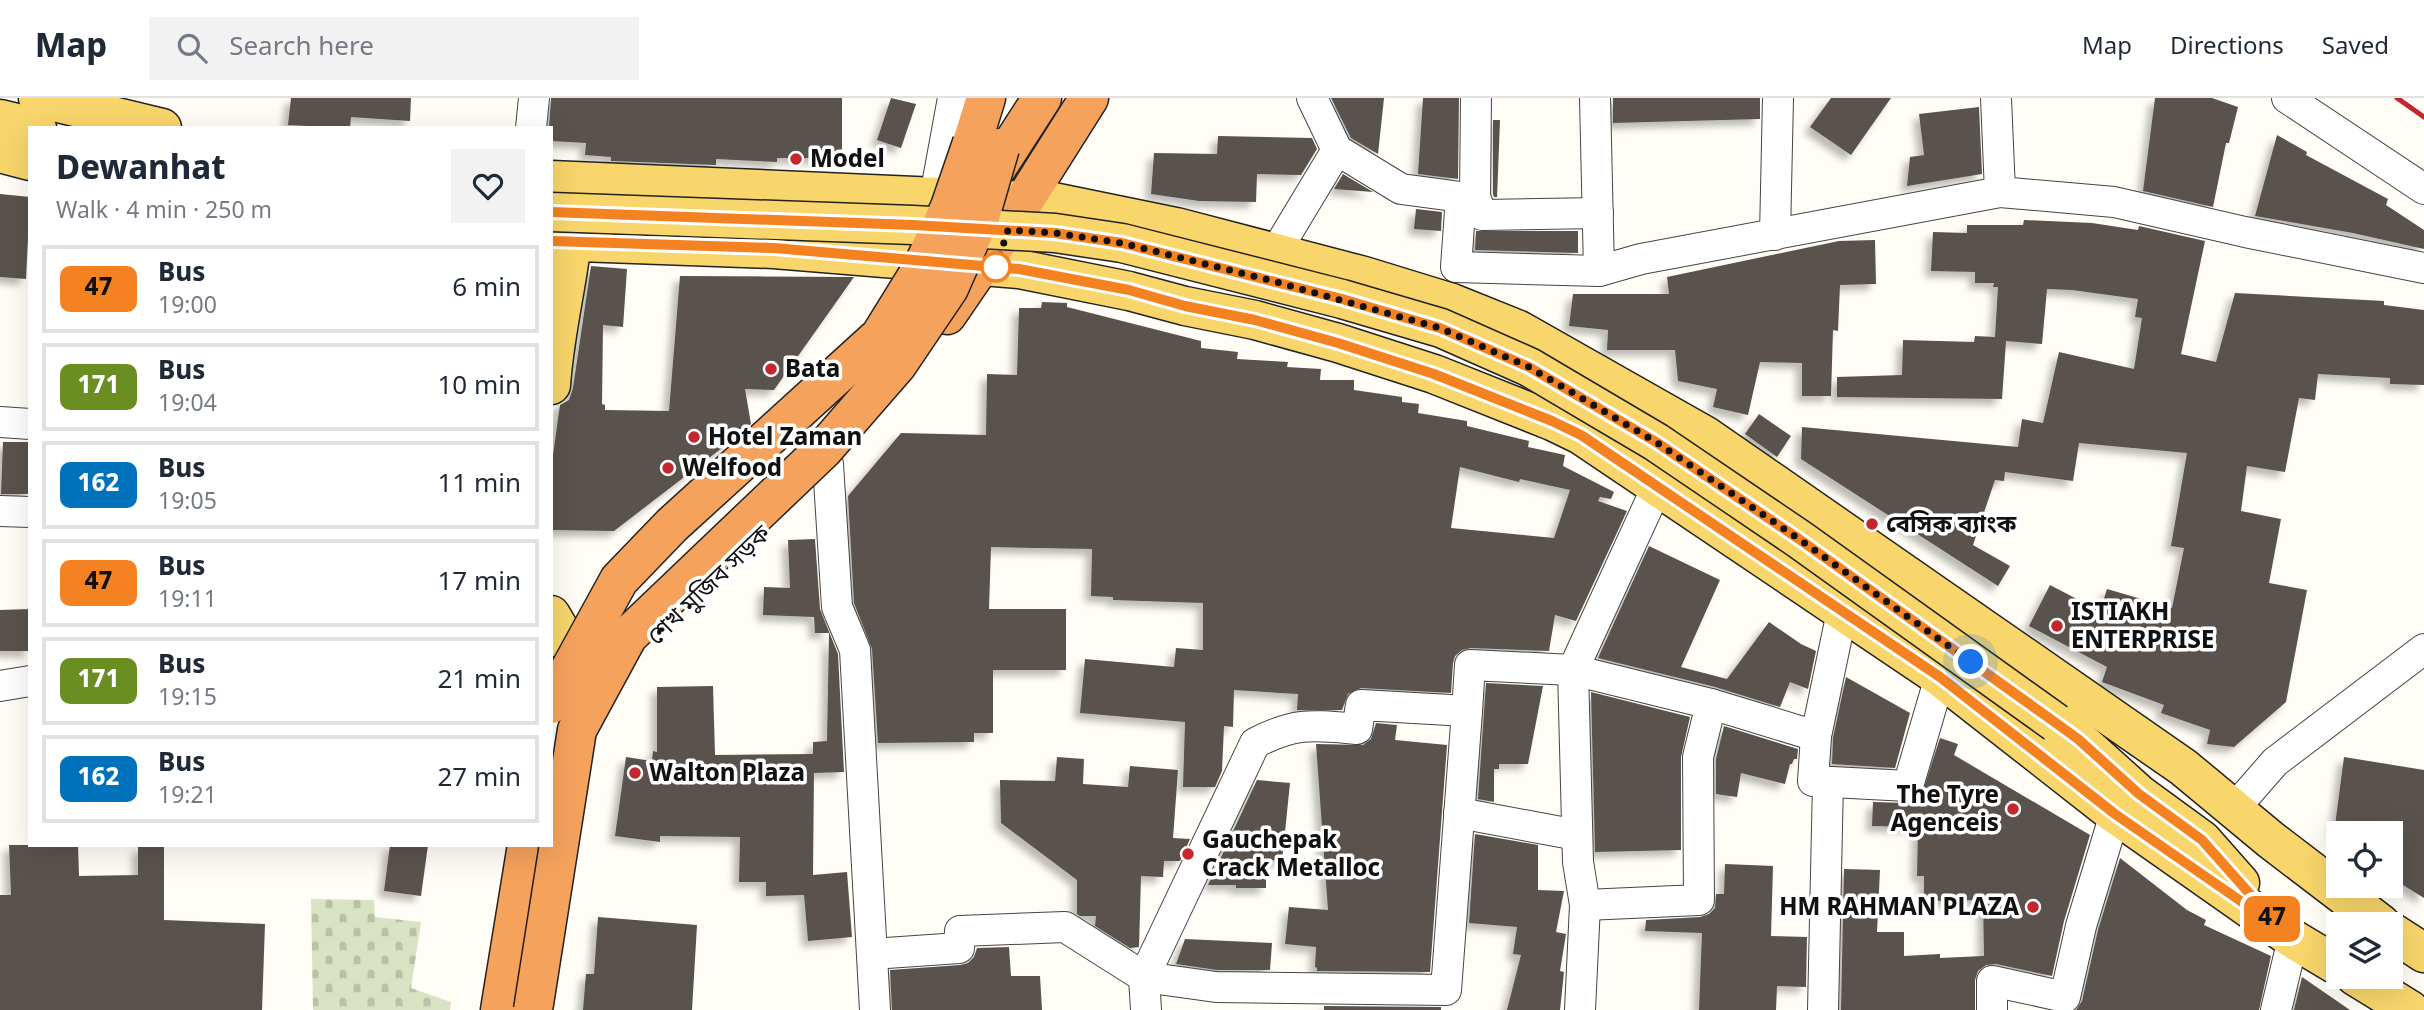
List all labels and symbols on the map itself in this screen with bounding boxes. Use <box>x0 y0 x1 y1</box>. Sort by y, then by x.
place label: Model <box>810 145 885 177</box>
marker: Model <box>788 151 804 167</box>
unlabelled marker <box>981 252 1011 282</box>
place label: Bata <box>785 355 840 387</box>
marker: Bata <box>763 361 779 377</box>
place label: Hotel Zaman <box>708 423 862 455</box>
marker: Hotel Zaman <box>686 429 702 445</box>
place label: Welfood <box>682 454 782 486</box>
marker: Welfood <box>660 460 676 476</box>
place label: বেসিক ব্যাংক <box>1886 510 2017 542</box>
marker: বেসিক ব্যাংক <box>1864 516 1880 532</box>
street label: শেখ মুজিব সড়ক <box>642 519 779 653</box>
place label: ISTIAKH ENTERPRISE <box>2071 598 2214 658</box>
marker: ISTIAKH ENTERPRISE <box>2049 618 2065 634</box>
your location <box>1953 644 1988 679</box>
place label: Walton Plaza <box>649 759 805 791</box>
marker: Walton Plaza <box>627 765 643 781</box>
place label: The Tyre Agenceis <box>1891 781 1999 841</box>
marker: The Tyre Agenceis <box>2005 801 2021 817</box>
place label: Gauchepak Crack Metalloc <box>1202 826 1380 886</box>
marker: Gauchepak Crack Metalloc <box>1180 846 1196 862</box>
place label: HM RAHMAN PLAZA <box>1779 893 2019 925</box>
line badge: 47 <box>2240 896 2304 942</box>
marker: HM RAHMAN PLAZA <box>2025 899 2041 915</box>

